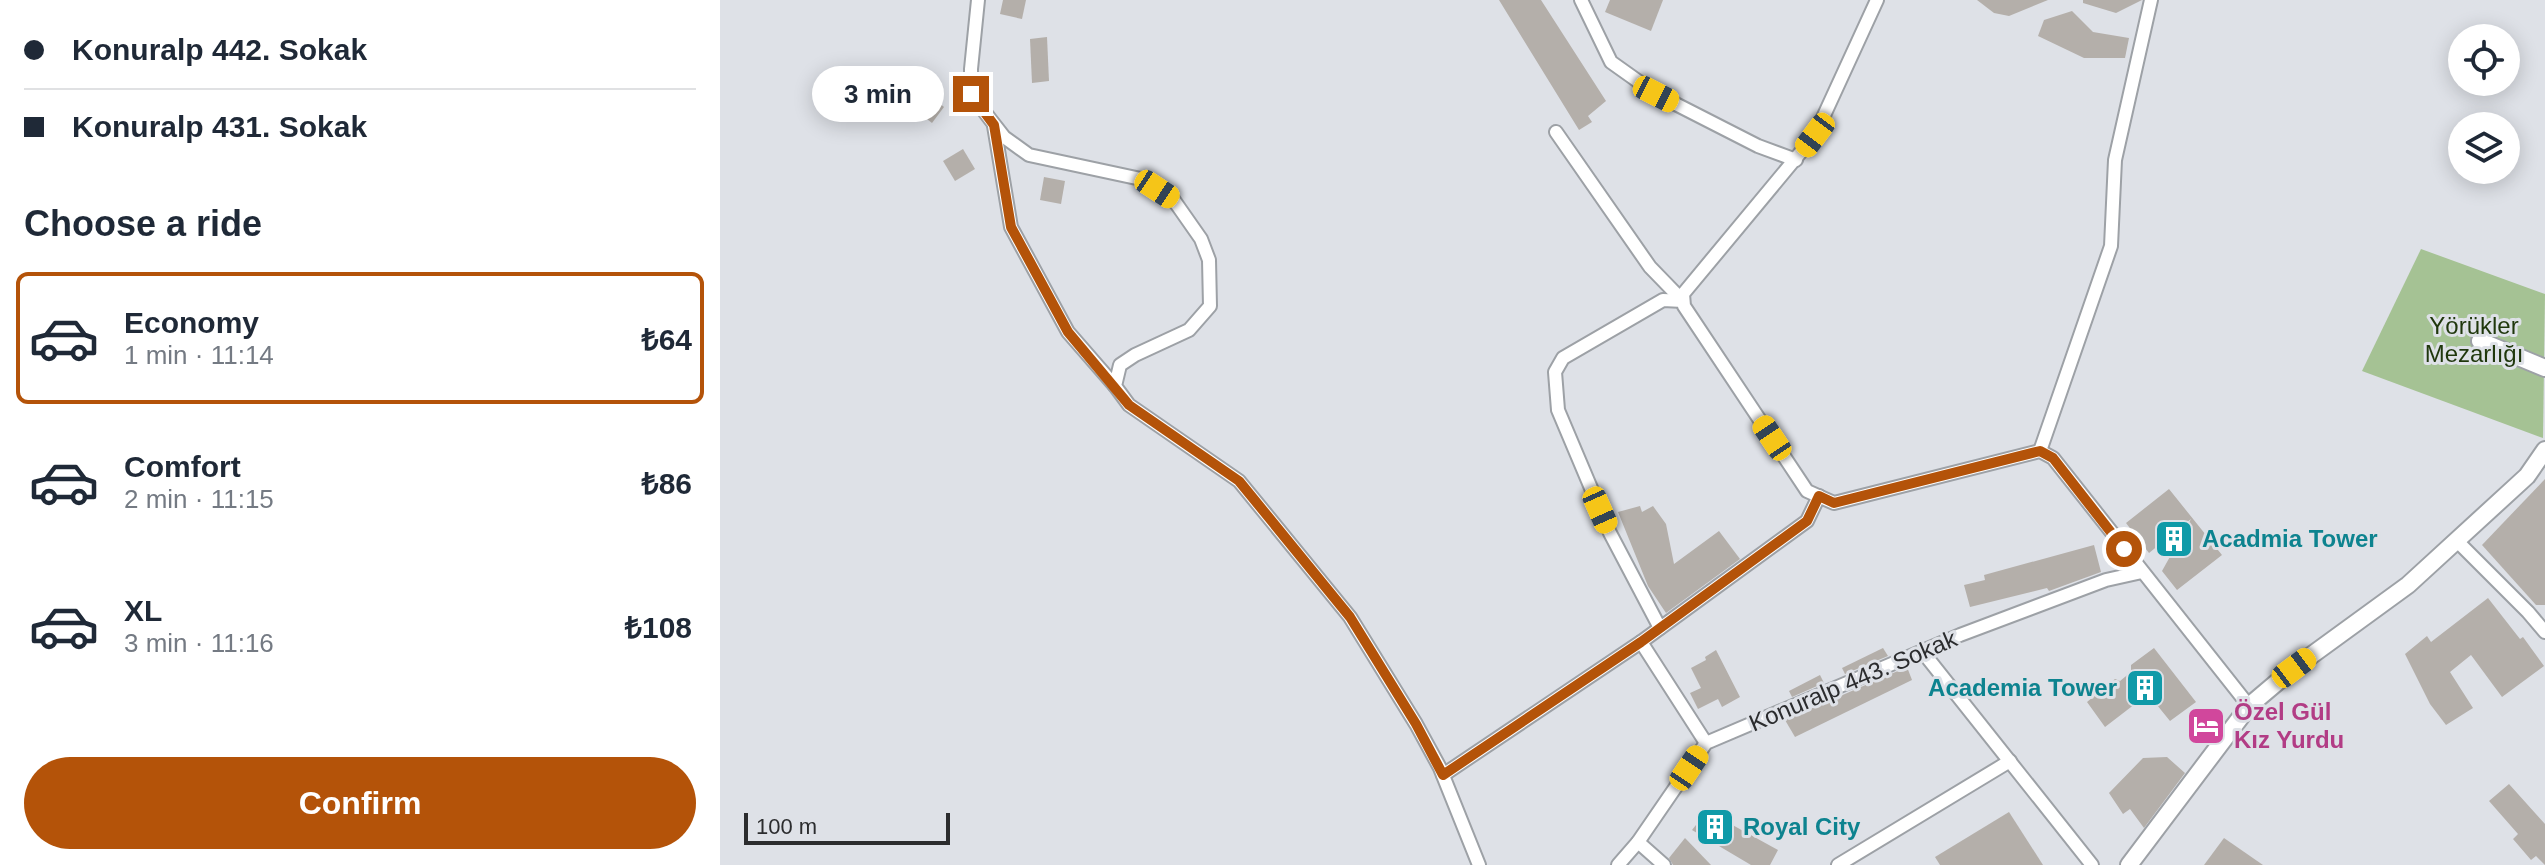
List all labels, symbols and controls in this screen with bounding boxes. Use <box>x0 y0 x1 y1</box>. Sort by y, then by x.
map controls <box>2448 24 2520 184</box>
button: locate <box>2448 24 2520 96</box>
text: Konuralp 442. Sokak <box>72 33 367 66</box>
callout: 3 min <box>811 66 943 122</box>
car <box>1629 72 1683 116</box>
route end <box>953 76 989 112</box>
text: 3 min <box>844 79 912 109</box>
car <box>1791 109 1839 161</box>
text: Konuralp 431. Sokak <box>72 110 367 143</box>
button: layers <box>2448 112 2520 184</box>
car <box>1130 166 1184 212</box>
text: Choose a ride <box>24 203 262 244</box>
icon: car <box>28 302 100 374</box>
text: Economy <box>124 306 259 339</box>
park label: Yörükler Mezarlığı <box>2425 312 2523 367</box>
text: ₺64 <box>641 323 692 356</box>
text: 1 min · 11:14 <box>124 340 274 370</box>
car <box>1749 411 1795 465</box>
icon: car <box>28 446 100 518</box>
text: Comfort <box>124 450 241 483</box>
text: ₺86 <box>641 467 692 500</box>
car <box>1579 483 1621 537</box>
text: 2 min · 11:15 <box>124 484 274 514</box>
building icon: Acadmia Tower <box>2153 518 2195 560</box>
place label: Acadmia Tower <box>2202 525 2378 552</box>
route start <box>2106 531 2142 567</box>
icon: car <box>28 590 100 662</box>
text: XL <box>124 594 162 627</box>
text: ₺108 <box>625 611 692 644</box>
street label: Konuralp 443. Sokak <box>1745 624 1962 736</box>
text: 3 min · 11:16 <box>124 628 274 658</box>
car <box>2268 644 2320 692</box>
building icon: Academia Tower <box>2124 667 2166 709</box>
place label: Academia Tower <box>1928 674 2117 701</box>
place label: Özel Gül Kız Yurdu <box>2234 698 2344 753</box>
hotel icon: Özel Gül Kız Yurdu <box>2185 705 2227 747</box>
car <box>1666 741 1712 795</box>
button: Confirm <box>24 757 696 849</box>
building icon: Royal City <box>1694 806 1736 848</box>
scale bar <box>744 809 950 845</box>
place label: Royal City <box>1743 813 1861 840</box>
text: 100 m <box>756 814 817 839</box>

